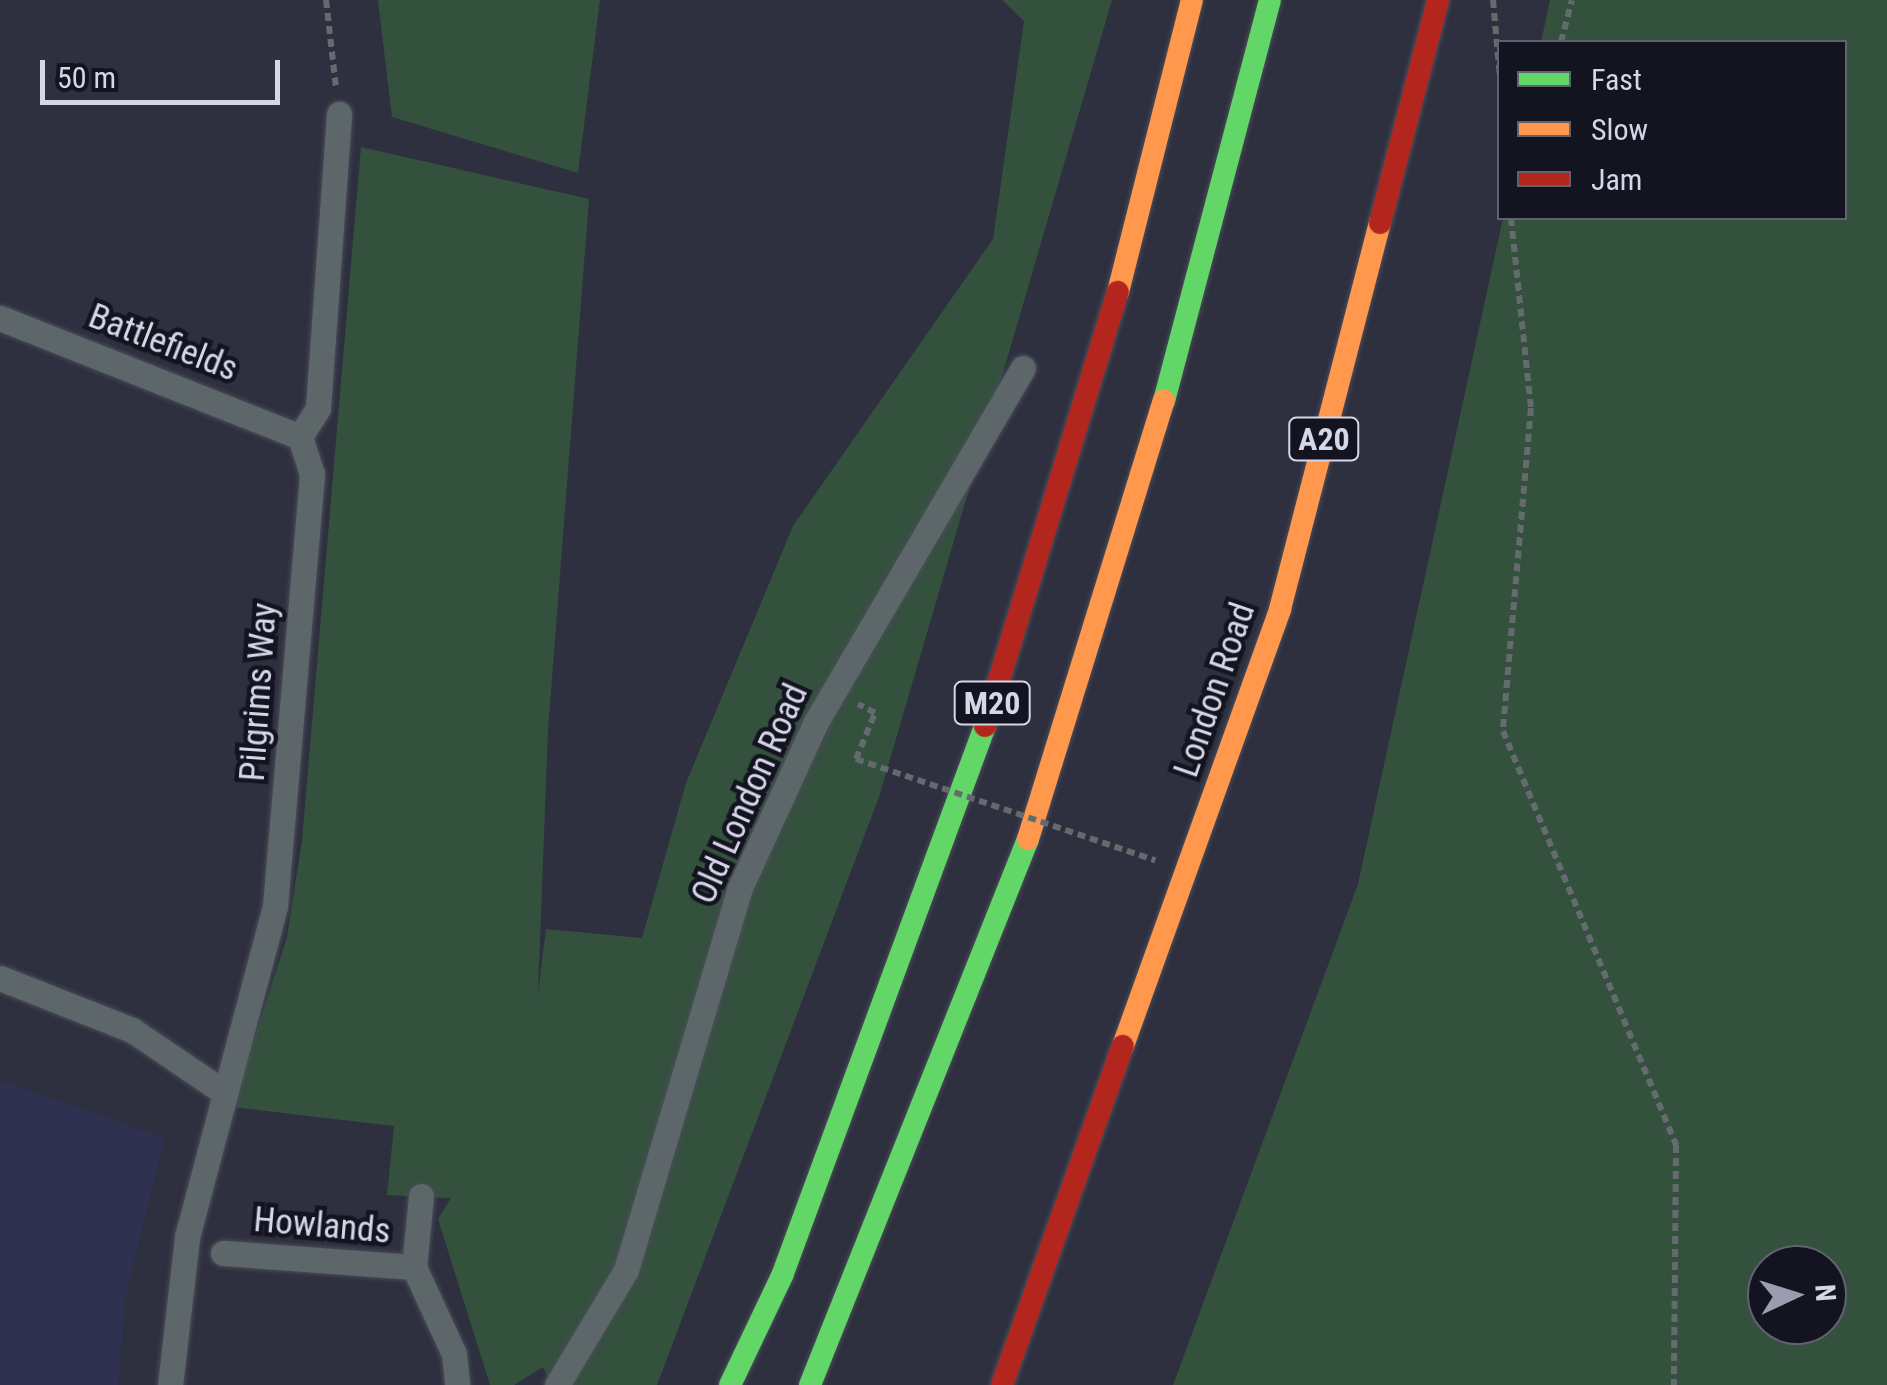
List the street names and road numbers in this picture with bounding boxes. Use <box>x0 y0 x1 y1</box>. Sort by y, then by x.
street label: Battlefields <box>83 295 243 391</box>
road number: A20 <box>1286 412 1362 466</box>
street label: London Road <box>1166 597 1264 783</box>
street label: Pilgrims Way <box>232 601 286 783</box>
road number: M20 <box>952 676 1032 730</box>
street label: Old London Road <box>683 678 817 910</box>
street label: Howlands <box>252 1199 392 1253</box>

